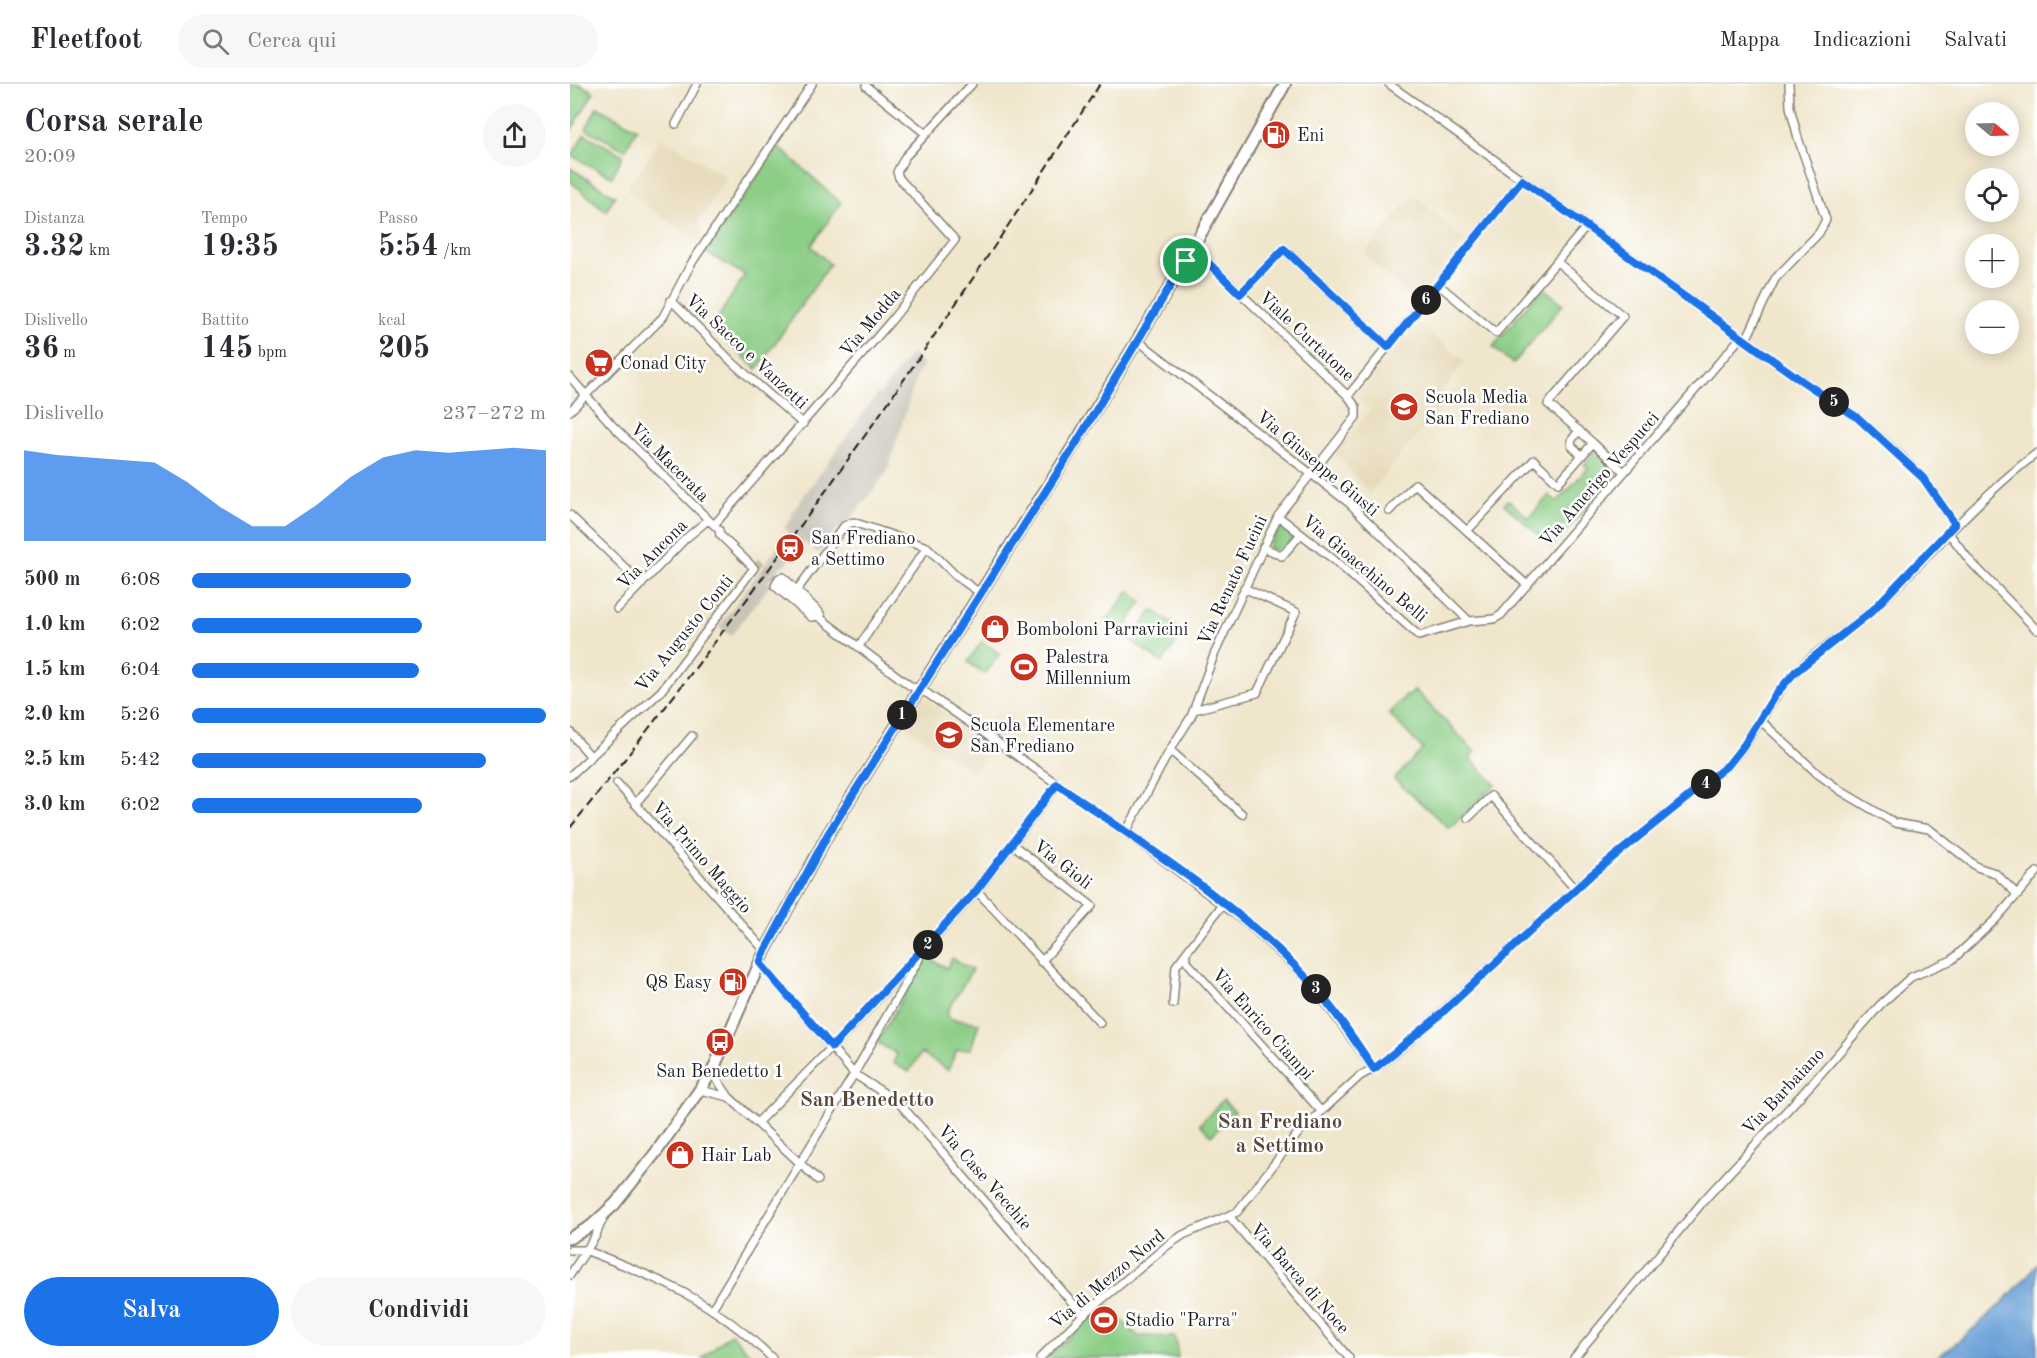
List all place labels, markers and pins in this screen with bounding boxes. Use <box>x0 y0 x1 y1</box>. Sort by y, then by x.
fuel station icon: Eni <box>1260 119 1292 151</box>
place label: Eni <box>1297 127 1324 145</box>
pin <box>1160 235 1211 286</box>
pin: 6 <box>1411 285 1441 315</box>
supermarket icon: Conad City <box>583 347 615 379</box>
place label: Conad City <box>620 355 707 373</box>
pin: 5 <box>1819 387 1849 417</box>
place label: Scuola Media San Frediano <box>1425 389 1530 428</box>
school or university icon: Scuola Media San Frediano <box>1388 391 1420 423</box>
place label: San Frediano a Settimo <box>811 530 916 569</box>
station icon: San Frediano a Settimo <box>774 532 806 564</box>
shop icon: Bomboloni Parravicini <box>979 613 1011 645</box>
place label: Bomboloni Parravicini <box>1016 621 1188 639</box>
place label: Palestra Millennium <box>1045 649 1131 688</box>
sports icon: Palestra Millennium <box>1008 651 1040 683</box>
pin: 1 <box>887 700 917 730</box>
place label: Scuola Elementare San Frediano <box>970 717 1115 756</box>
school or university icon: Scuola Elementare San Frediano <box>933 719 965 751</box>
pin: 4 <box>1691 769 1721 799</box>
pin: 2 <box>913 930 943 960</box>
fuel station icon: Q8 Easy <box>717 966 749 998</box>
place label: Q8 Easy <box>645 974 712 992</box>
pin: 3 <box>1301 974 1331 1004</box>
bus stop icon: San Benedetto 1 <box>704 1026 736 1058</box>
place label: San Benedetto 1 <box>656 1063 784 1081</box>
shop icon: Hair Lab <box>664 1139 696 1171</box>
place label: Hair Lab <box>701 1147 772 1165</box>
sports icon: Stadio "Parra" <box>1088 1304 1120 1336</box>
place label: Stadio "Parra" <box>1125 1312 1238 1330</box>

